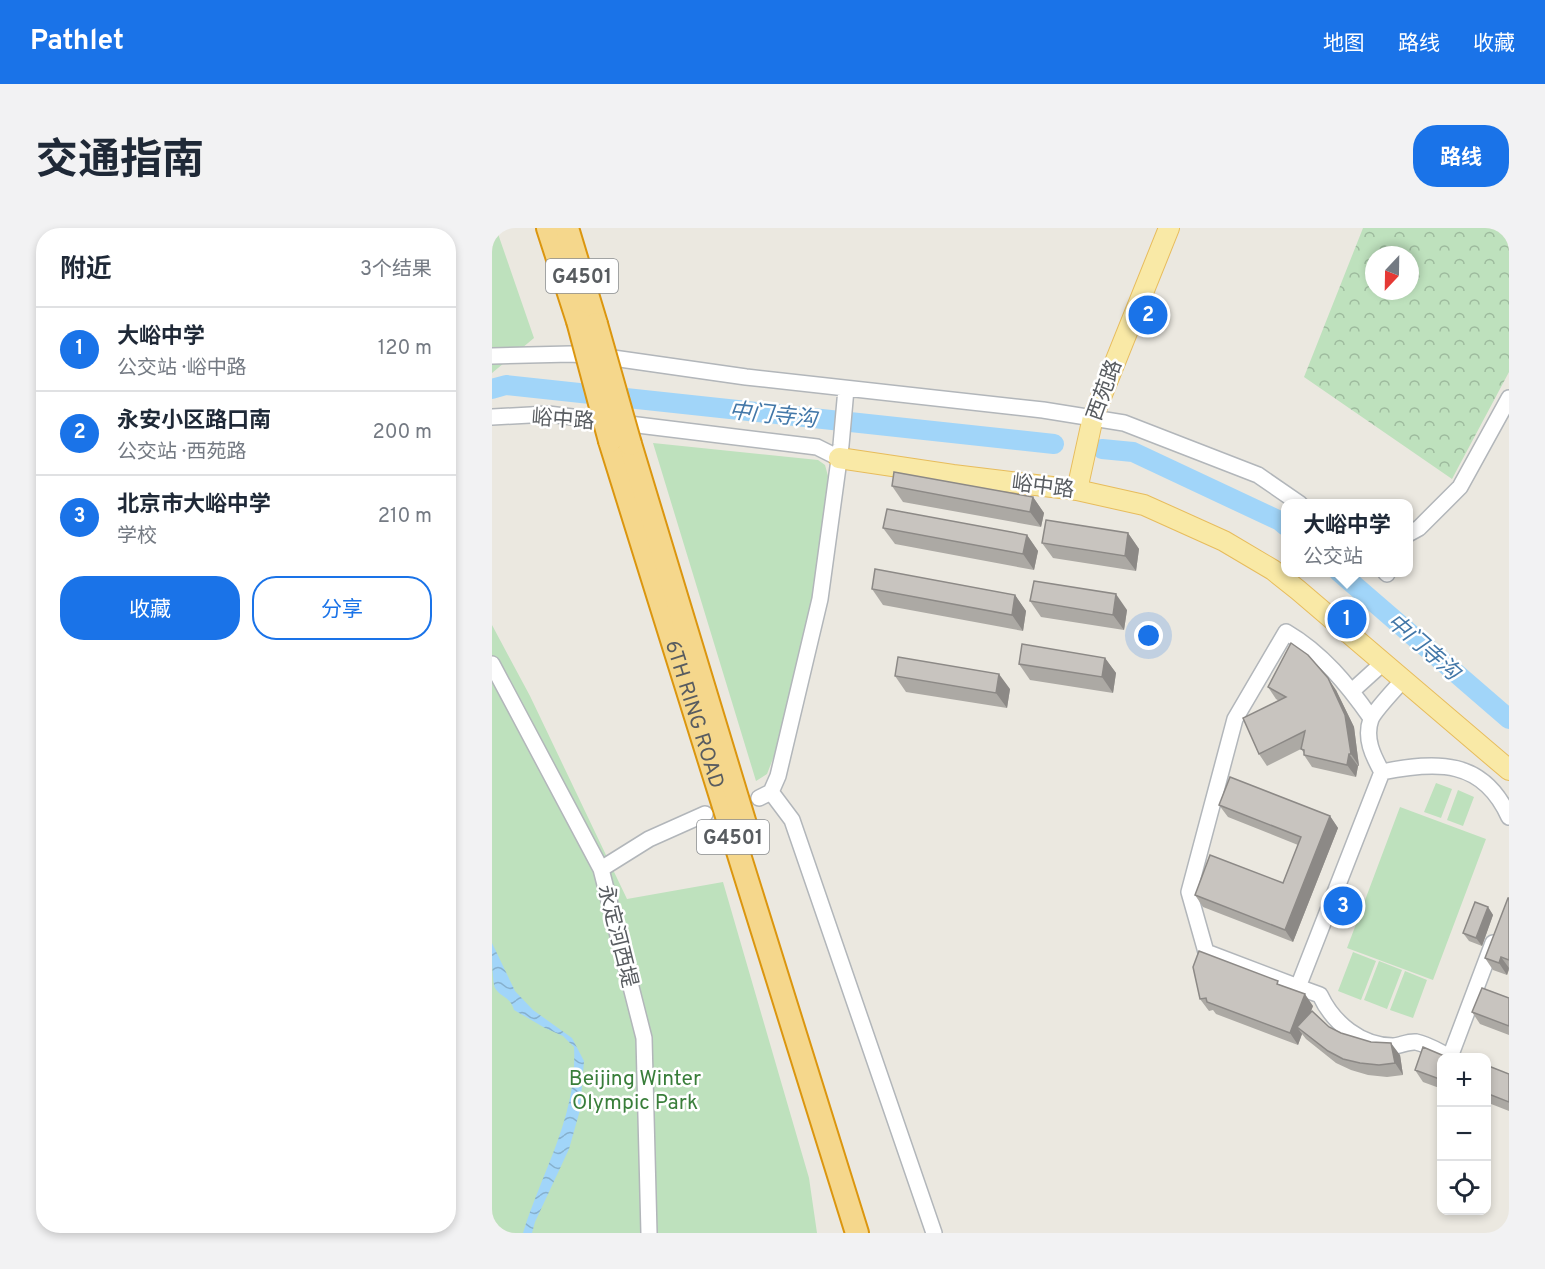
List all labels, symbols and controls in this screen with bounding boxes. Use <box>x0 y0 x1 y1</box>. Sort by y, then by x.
text: Pathlet <box>30 24 124 60</box>
text: 地图 <box>1323 31 1365 58</box>
text: 路线 <box>1398 31 1440 58</box>
text: 收藏 <box>1473 31 1515 58</box>
button: 路线 <box>1413 125 1509 187</box>
text: 交通指南 <box>36 136 204 189</box>
north arrow <box>1365 246 1419 300</box>
text: 附近 <box>60 254 112 287</box>
text: 3个结果 <box>360 257 432 283</box>
road number: G4501 <box>546 259 618 293</box>
pin: 2 <box>1128 292 1168 338</box>
text: 大峪中学 <box>117 324 205 351</box>
text: 1 <box>76 336 84 362</box>
text: 120 m <box>378 336 432 362</box>
text: 公交站 · 峪中路 <box>117 356 246 382</box>
street label: 西苑路 <box>1082 356 1129 425</box>
water label: 中门寺沟 <box>728 398 820 435</box>
street label: 峪中路 <box>531 405 595 436</box>
text: 永安小区路口南 <box>117 408 271 435</box>
text: 2 <box>73 420 86 446</box>
text: 200 m <box>373 420 432 446</box>
text: 公交站 · 西苑路 <box>117 440 246 466</box>
street label: 峪中路 <box>1010 470 1076 505</box>
text: 北京市大峪中学 <box>117 492 271 519</box>
popup <box>1281 499 1413 577</box>
text: 3 <box>74 504 86 530</box>
text: 210 m <box>378 504 432 530</box>
text: 大峪中学 <box>1303 513 1391 540</box>
text: 学校 <box>117 524 157 550</box>
text: 公交站 <box>1303 545 1363 571</box>
button: 收藏 <box>60 576 240 640</box>
button: 分享 <box>252 576 432 640</box>
pin: 1 <box>1328 596 1366 642</box>
water label: 中门寺沟 <box>1380 609 1466 688</box>
your location <box>1134 621 1163 650</box>
street label: 6TH RING ROAD <box>658 637 730 792</box>
road number: G4501 <box>697 820 769 854</box>
street label: 永定河西堤 <box>591 882 642 991</box>
pin: 3 <box>1324 884 1362 928</box>
map controls <box>1437 1053 1491 1215</box>
button: + <box>1437 1053 1491 1107</box>
park label: Beijing Winter Olympic Park <box>569 1066 701 1117</box>
button: − <box>1437 1107 1491 1161</box>
button: locate <box>1437 1161 1491 1215</box>

